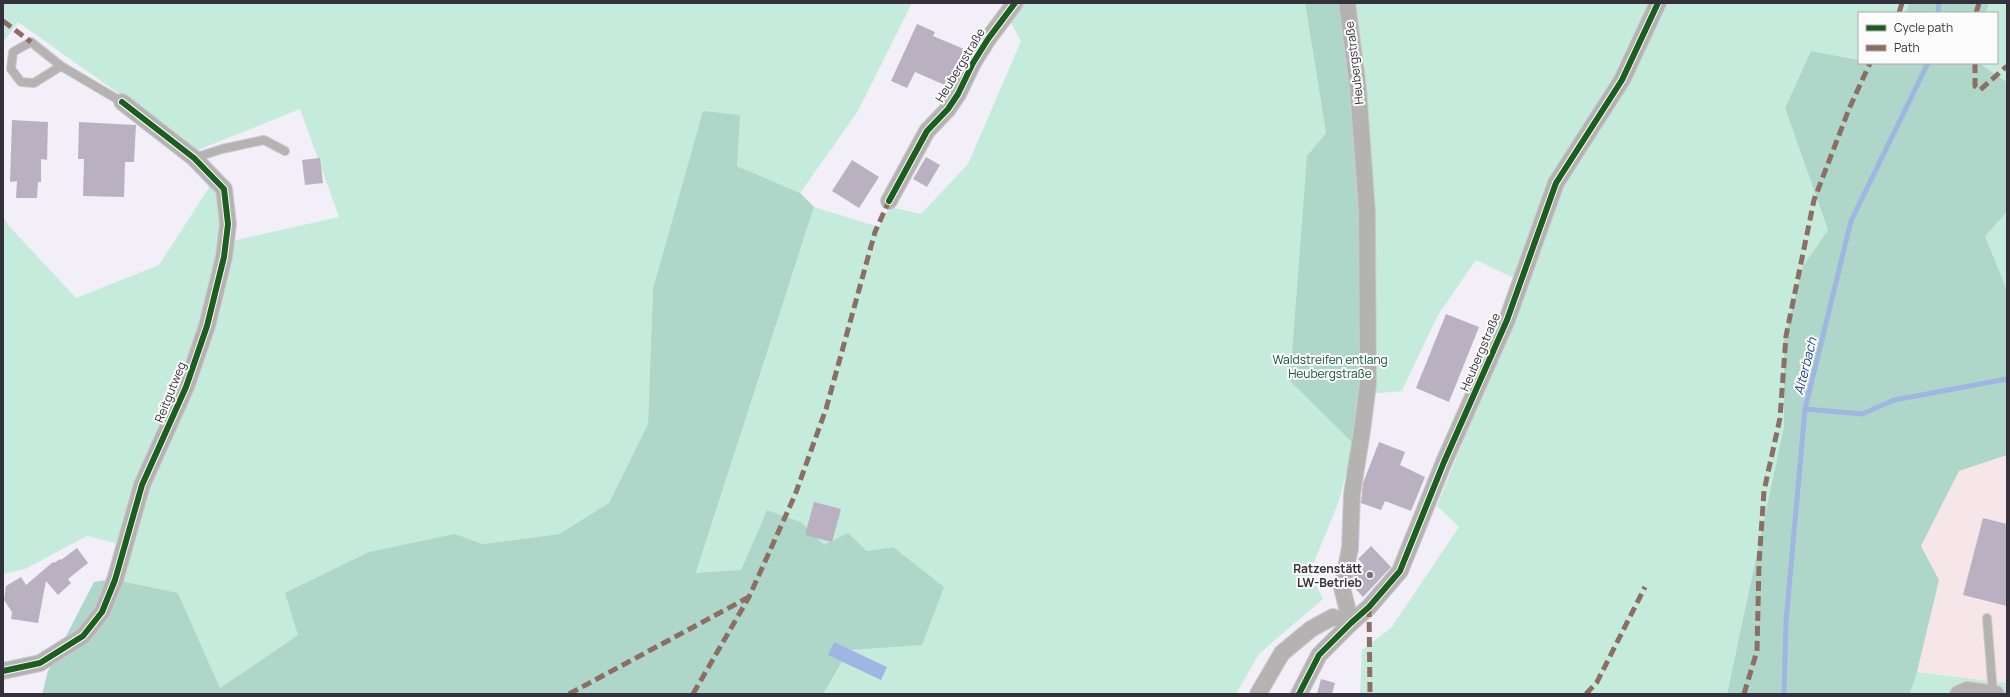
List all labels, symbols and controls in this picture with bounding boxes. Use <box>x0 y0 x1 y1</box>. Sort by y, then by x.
legend <box>1858 12 1998 64</box>
text: Cycle path <box>1894 19 1953 36</box>
street label: Heubergstraße <box>1340 20 1368 106</box>
street label: Heubergstraße <box>931 25 989 105</box>
text: Path <box>1894 39 1920 56</box>
street label: Heubergstraße <box>1456 310 1504 394</box>
water label: Alterbach <box>1789 334 1821 396</box>
park label: Waldstreifen entlang Heubergstraße <box>1272 351 1388 382</box>
street label: Reitgutweg <box>150 359 190 425</box>
place label: Ratzenstätt LW-Betrieb <box>1293 560 1362 591</box>
marker: Ratzenstätt LW-Betrieb <box>1365 570 1375 580</box>

